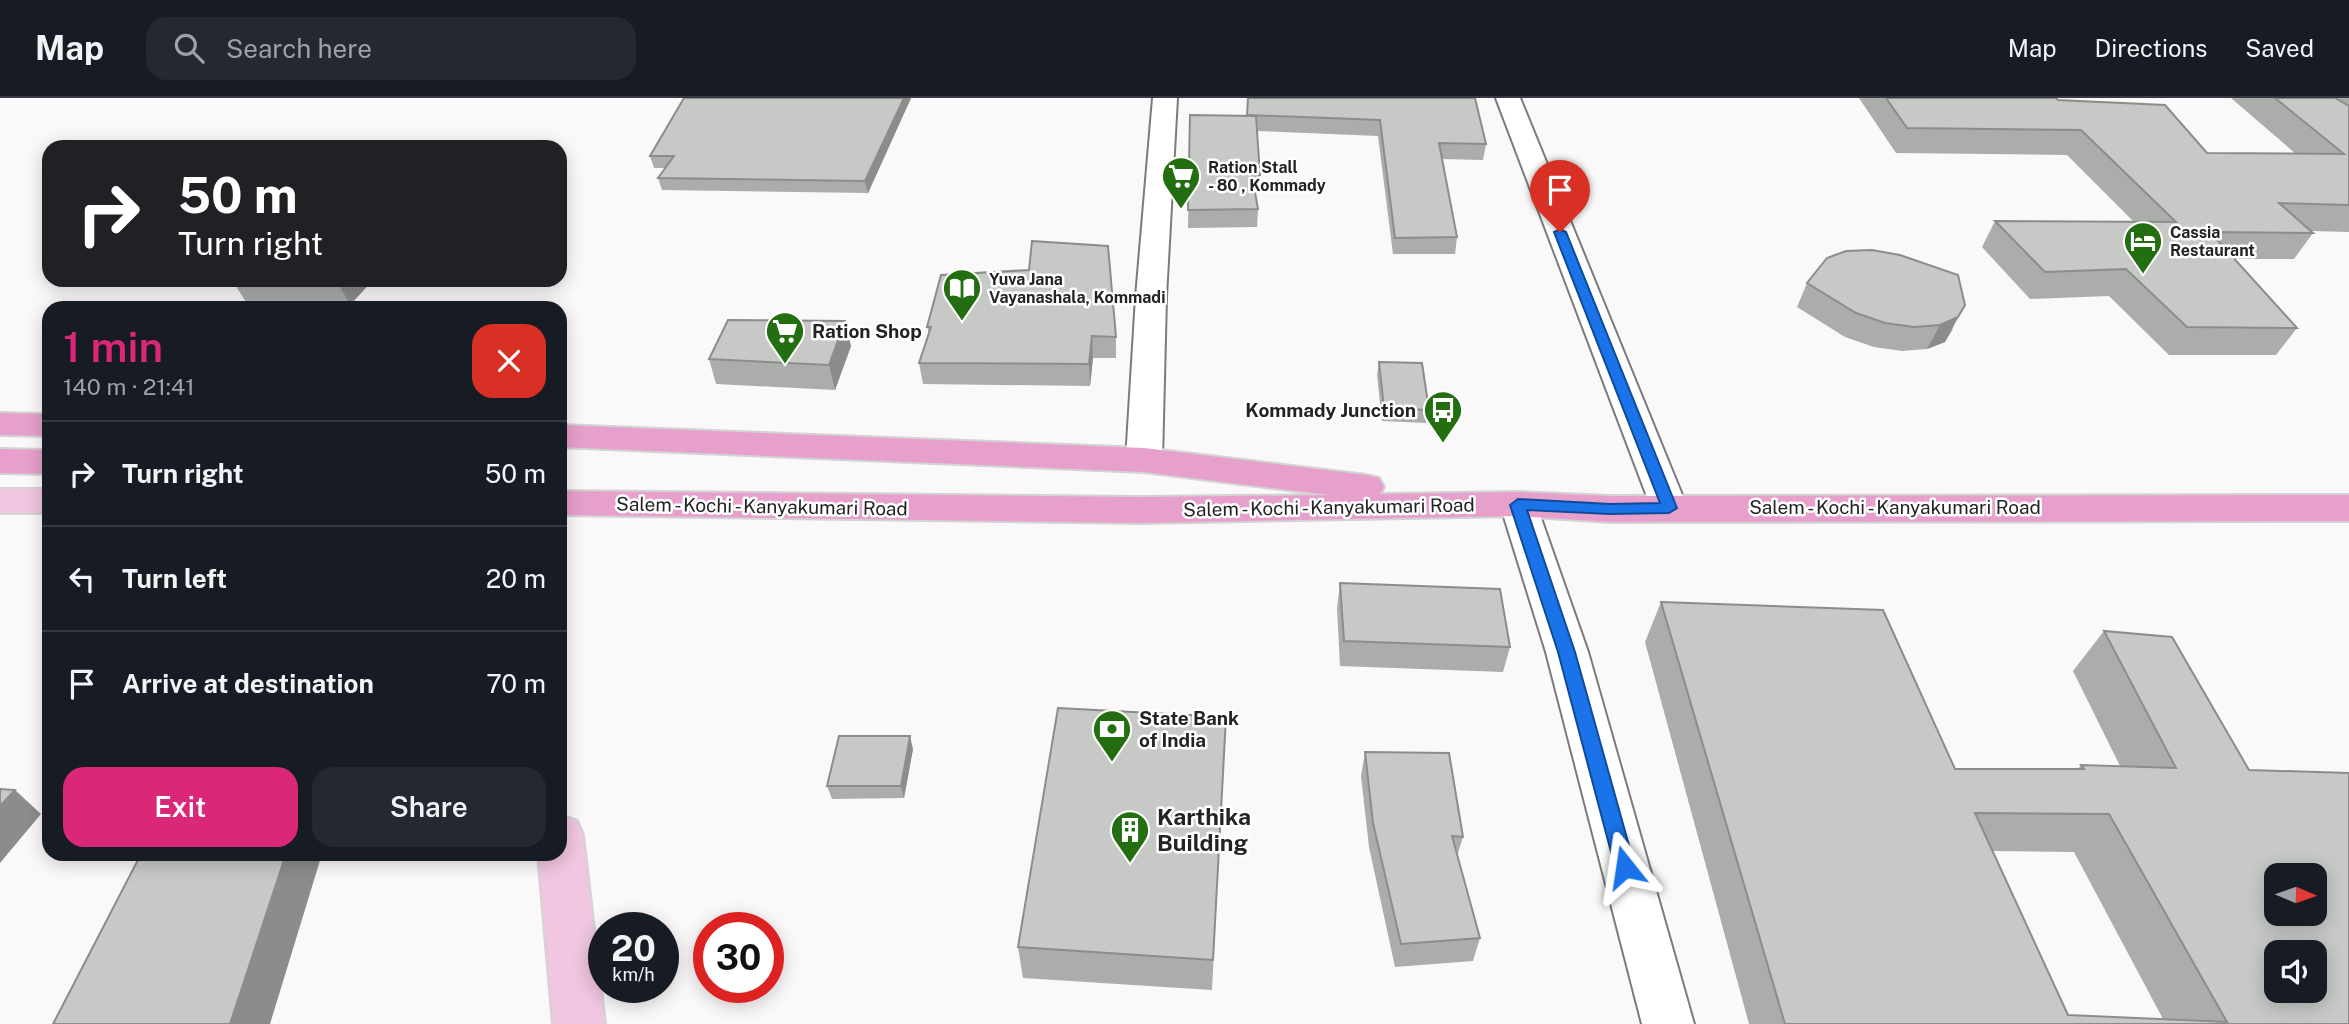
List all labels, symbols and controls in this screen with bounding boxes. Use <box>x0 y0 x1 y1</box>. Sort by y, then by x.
search box <box>146 17 636 80</box>
text: Map <box>35 29 104 67</box>
icon: search <box>170 29 208 67</box>
text: Search here <box>226 33 372 64</box>
text: Map <box>2008 34 2057 62</box>
text: Directions <box>2095 34 2207 62</box>
text: Saved <box>2245 34 2314 62</box>
supermarket icon: Ration Stall - 80 , Kommady <box>1160 155 1202 210</box>
place label: Ration Stall - 80 , Kommady <box>1208 158 1326 195</box>
pin <box>1530 160 1590 232</box>
text: 50 m <box>178 166 298 224</box>
icon: right <box>63 168 154 259</box>
icon: arrive <box>1541 171 1579 209</box>
hotel icon: Cassia Restaurant <box>2122 220 2164 275</box>
place label: Cassia Restaurant <box>2170 223 2255 260</box>
text: Turn right <box>178 225 323 262</box>
library icon: Yuva Jana Vayanashala, Kommadi <box>941 267 983 322</box>
place label: Yuva Jana Vayanashala, Kommadi <box>989 270 1165 307</box>
supermarket icon: Ration Shop <box>764 310 806 365</box>
place label: Ration Shop <box>812 320 922 342</box>
text: 1 min <box>63 322 163 371</box>
button: close <box>472 324 546 398</box>
text: 140 m · 21:41 <box>63 373 195 400</box>
bus stop icon: Kommady Junction <box>1422 389 1464 444</box>
place label: Kommady Junction <box>1245 399 1416 421</box>
icon: right <box>63 455 101 493</box>
text: Turn right <box>122 458 244 489</box>
text: 50 m <box>485 458 546 489</box>
street label: Salem - Kochi - Kanyakumari Road <box>616 492 908 520</box>
street label: Salem - Kochi - Kanyakumari Road <box>1183 493 1475 521</box>
street label: Salem - Kochi - Kanyakumari Road <box>1749 496 2041 518</box>
icon: left <box>63 560 101 598</box>
text: Turn left <box>122 563 227 594</box>
text: 20 m <box>486 563 546 594</box>
icon: arrive <box>63 665 101 703</box>
text: Arrive at destination <box>122 668 374 699</box>
text: 70 m <box>486 668 546 699</box>
place label: State Bank of India <box>1139 707 1239 751</box>
bank icon: State Bank of India <box>1091 708 1133 763</box>
button: Exit <box>63 767 298 847</box>
button: Share <box>312 767 546 847</box>
place label: Karthika Building <box>1157 803 1251 856</box>
building icon: Karthika Building <box>1109 809 1151 864</box>
position arrow <box>1588 830 1662 904</box>
north arrow <box>2264 863 2328 926</box>
map controls <box>2264 863 2327 1003</box>
speed limit sign: 30 <box>693 912 784 1003</box>
text: 20 <box>611 928 656 969</box>
button: sound <box>2264 940 2327 1003</box>
text: km/h <box>612 964 655 985</box>

